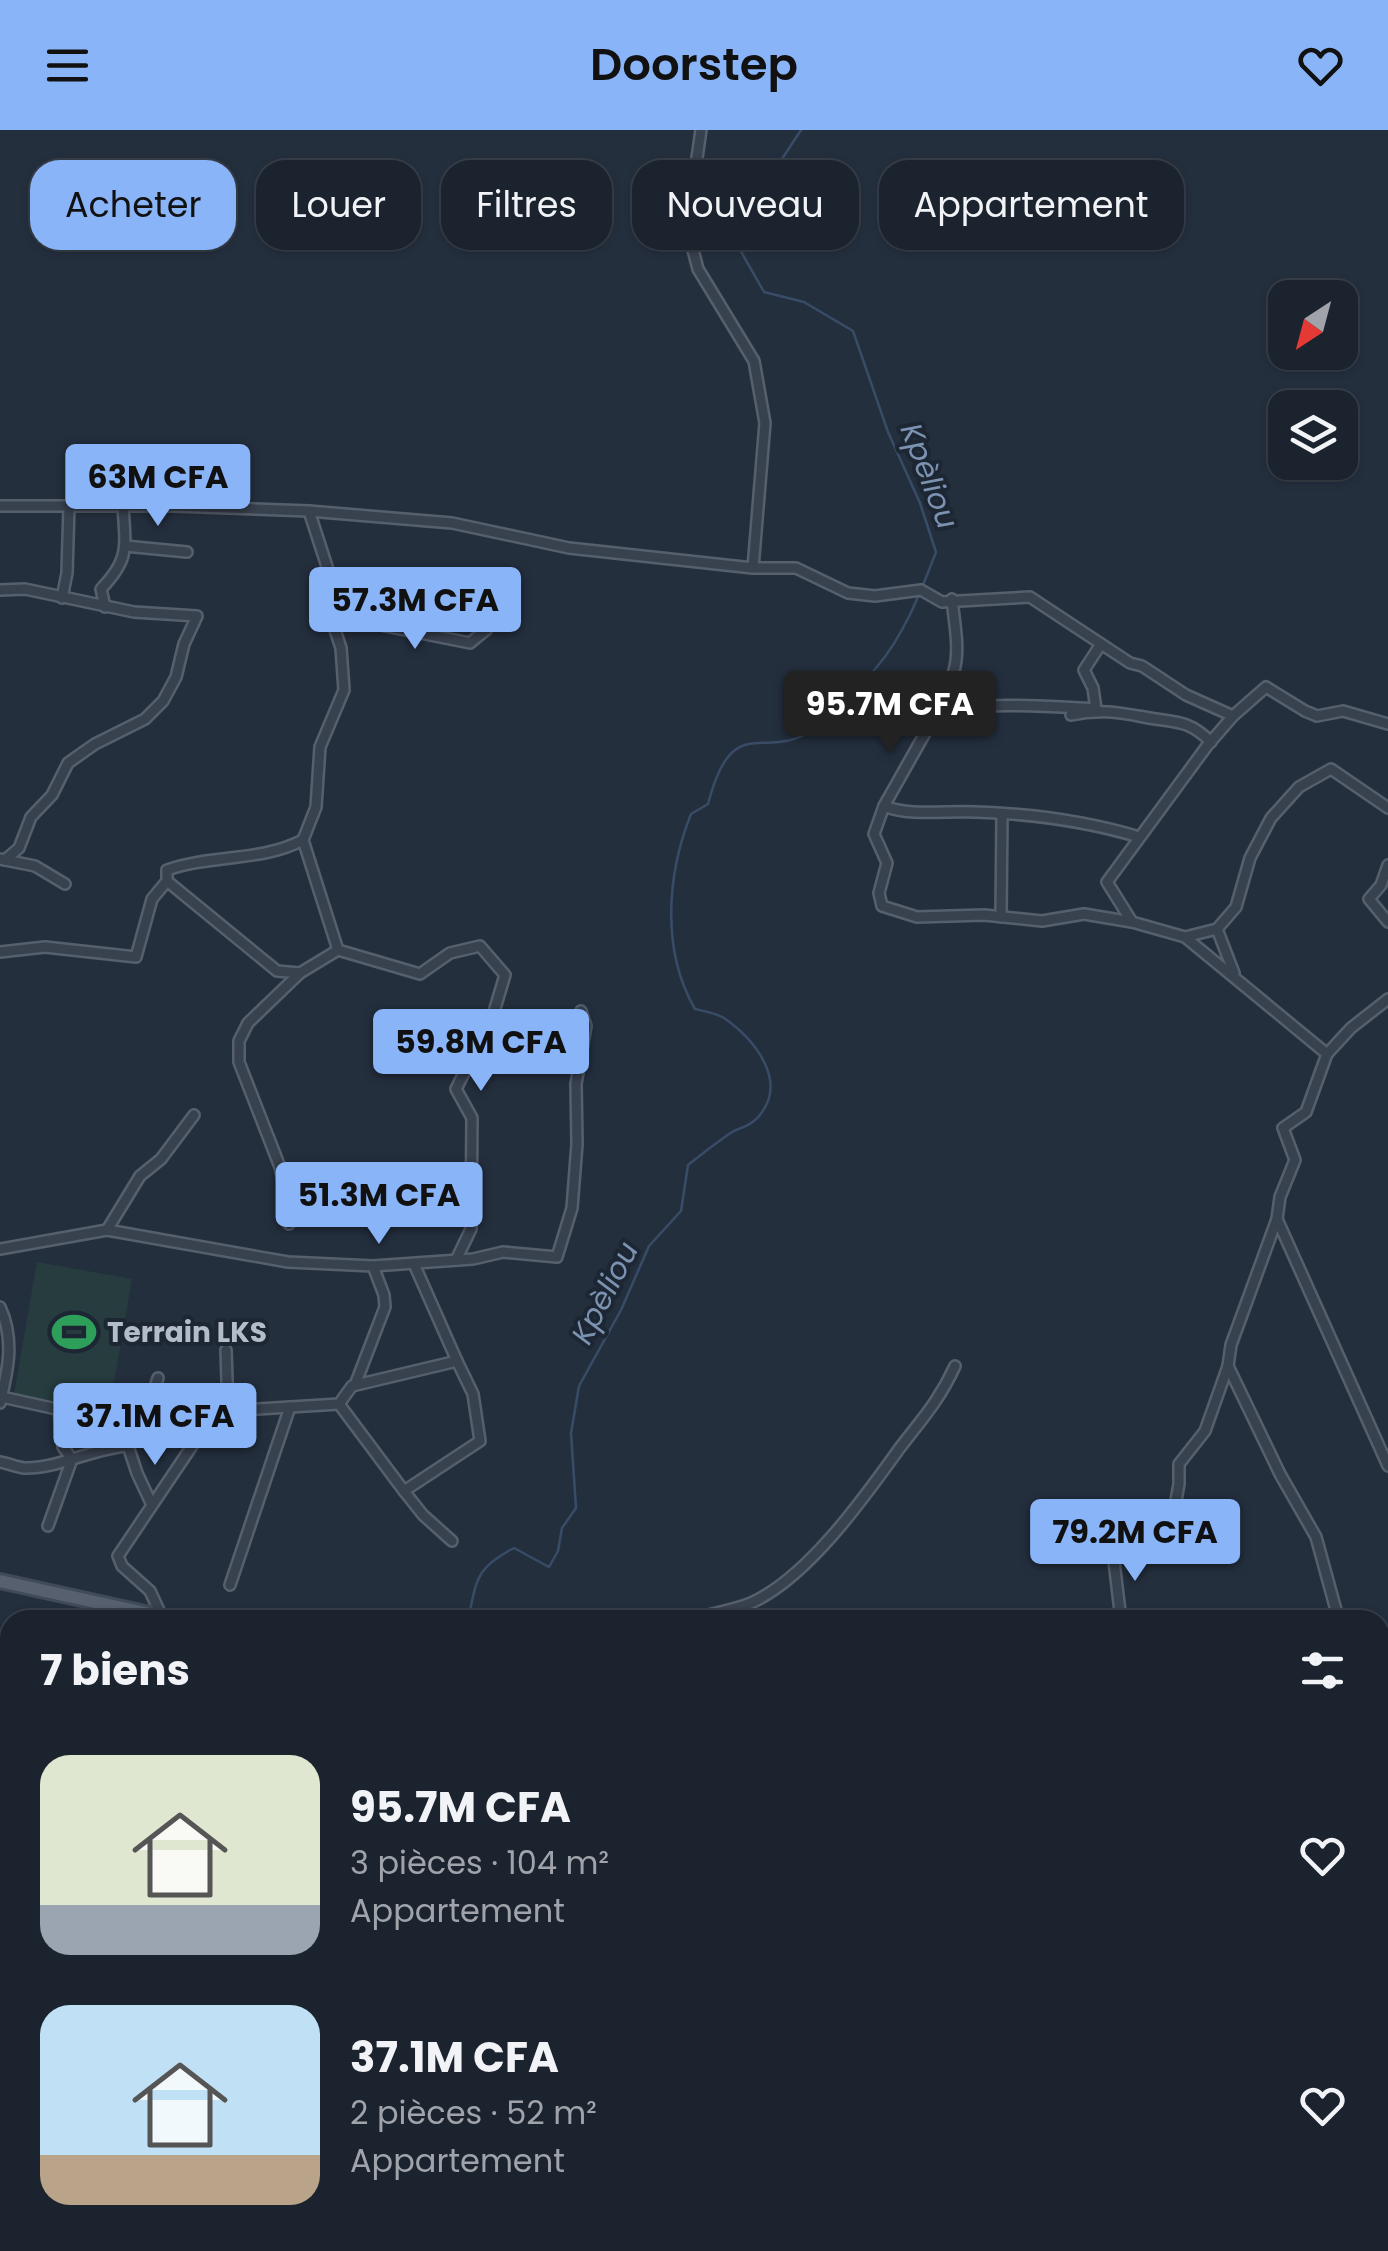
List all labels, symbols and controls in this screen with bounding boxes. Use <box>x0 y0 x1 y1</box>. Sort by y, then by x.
text: Doorstep <box>590 33 798 96</box>
icon: menu <box>40 38 95 93</box>
icon: heart <box>1293 38 1348 93</box>
chip: Acheter <box>30 160 236 250</box>
chip: Louer <box>256 160 421 250</box>
chip: Filtres <box>441 160 612 250</box>
chip: Nouveau <box>632 160 859 250</box>
chip: Appartement <box>879 160 1184 250</box>
north arrow <box>1268 280 1358 370</box>
map controls <box>1268 280 1358 480</box>
button: layers <box>1268 390 1358 480</box>
water label: Kpèliou <box>890 417 969 535</box>
pin: 63M CFA <box>66 444 250 529</box>
text: 63M CFA <box>87 454 229 499</box>
pin: 57.3M CFA <box>301 567 529 652</box>
text: 57.3M CFA <box>331 577 499 622</box>
pin: 95.7M CFA <box>776 671 1004 756</box>
text: 95.7M CFA <box>806 681 974 726</box>
pin: 59.8M CFA <box>367 1009 595 1094</box>
text: 59.8M CFA <box>395 1019 567 1064</box>
pin: 51.3M CFA <box>265 1162 493 1247</box>
text: 51.3M CFA <box>298 1172 460 1217</box>
water label: Kpèliou <box>560 1234 649 1352</box>
sports icon: Terrain LKS <box>50 1308 98 1356</box>
place label: Terrain LKS <box>107 1313 267 1352</box>
pin: 37.1M CFA <box>41 1383 269 1468</box>
text: 37.1M CFA <box>75 1393 235 1438</box>
pin: 79.2M CFA <box>1021 1499 1249 1584</box>
text: 79.2M CFA <box>1052 1509 1218 1554</box>
text: 7 biens <box>40 1641 190 1700</box>
icon: filters <box>1295 1643 1350 1698</box>
text: 95.7M CFA <box>350 1778 571 1837</box>
icon: home <box>120 1795 240 1915</box>
icon: heart <box>1295 1828 1350 1883</box>
text: 3 pièces · 104 m² <box>350 1840 609 1885</box>
text: Appartement <box>350 1888 565 1933</box>
text: 37.1M CFA <box>350 2028 559 2087</box>
icon: home <box>120 2045 240 2165</box>
icon: heart <box>1295 2078 1350 2133</box>
text: 2 pièces · 52 m² <box>350 2090 597 2135</box>
text: Appartement <box>350 2138 565 2183</box>

